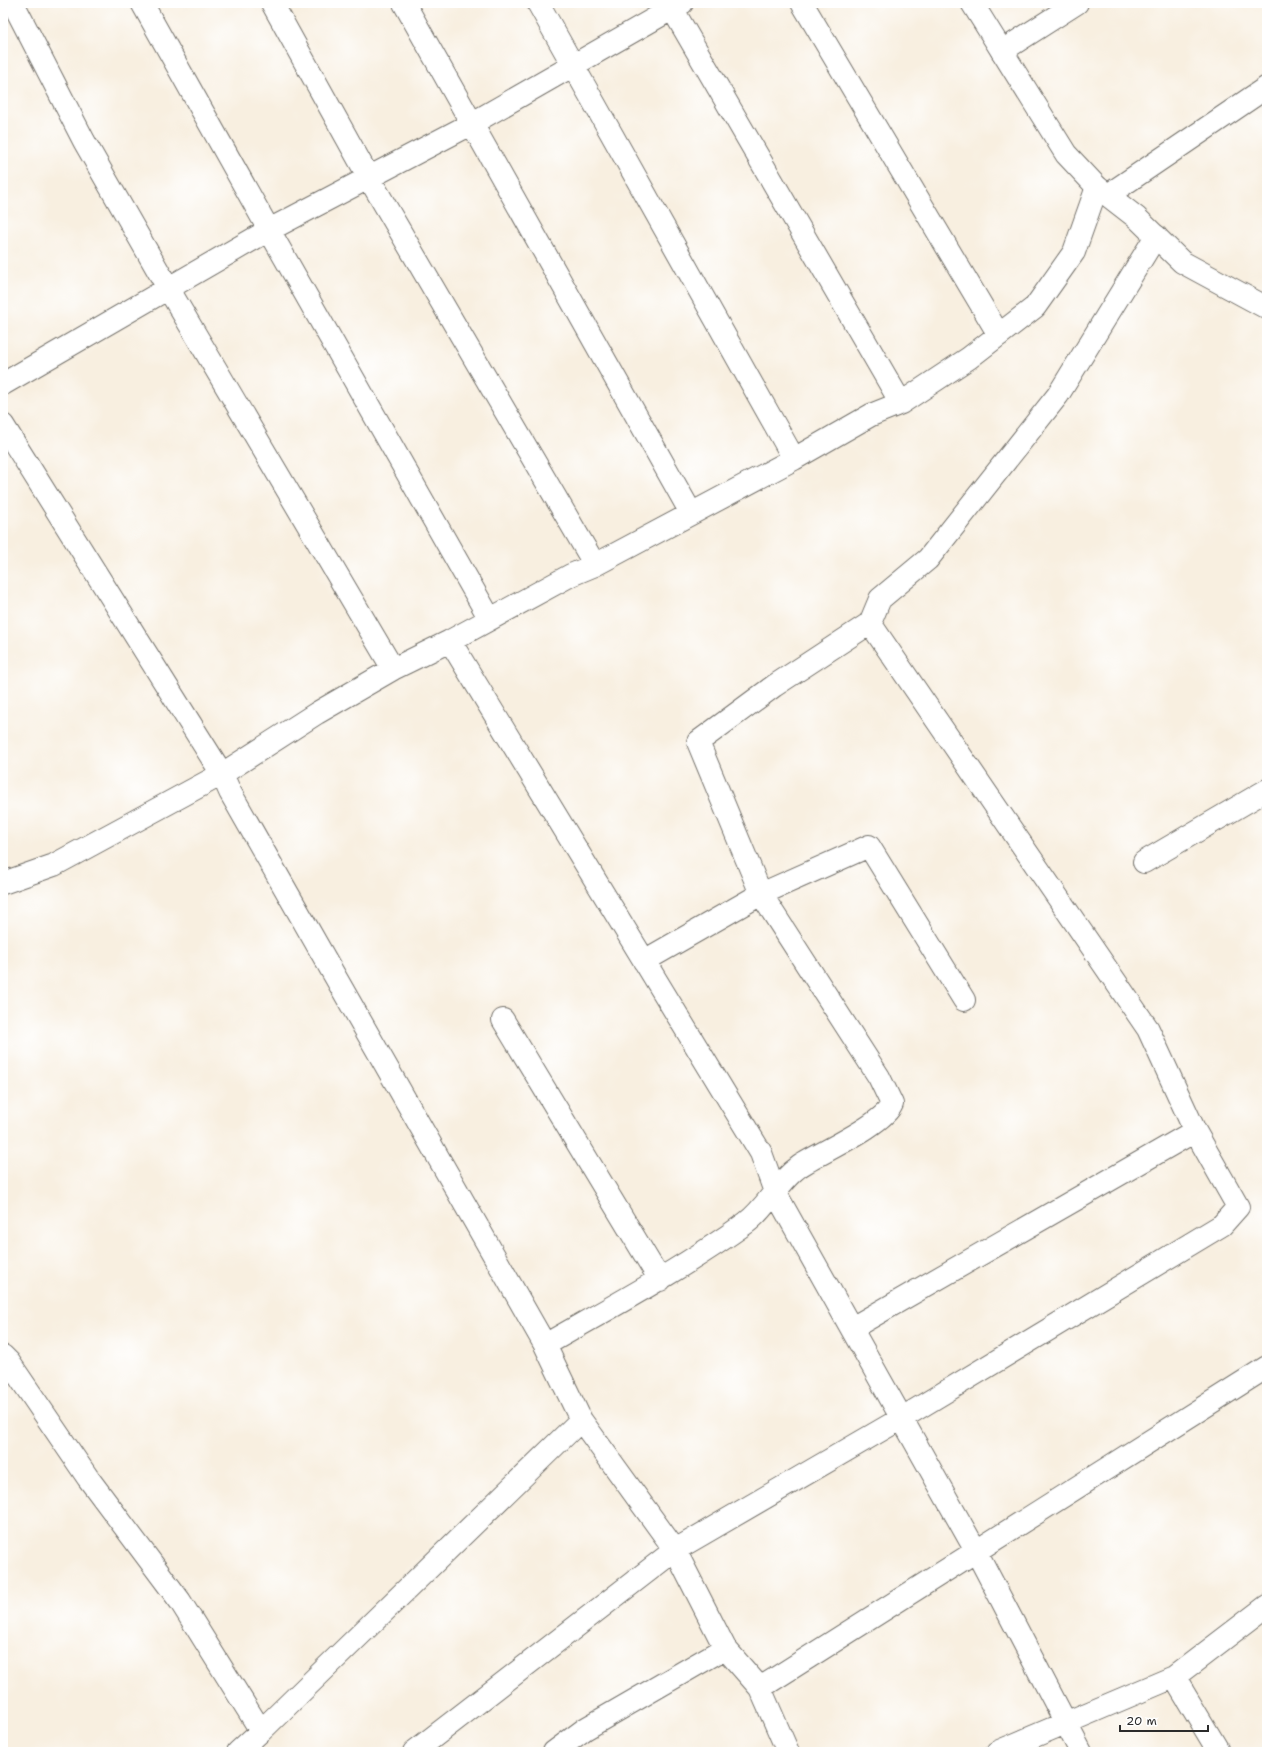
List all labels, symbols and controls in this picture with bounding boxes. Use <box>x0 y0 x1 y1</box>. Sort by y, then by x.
scale bar <box>1120 1707 1208 1733</box>
text: 20 m <box>1126 1713 1157 1729</box>

